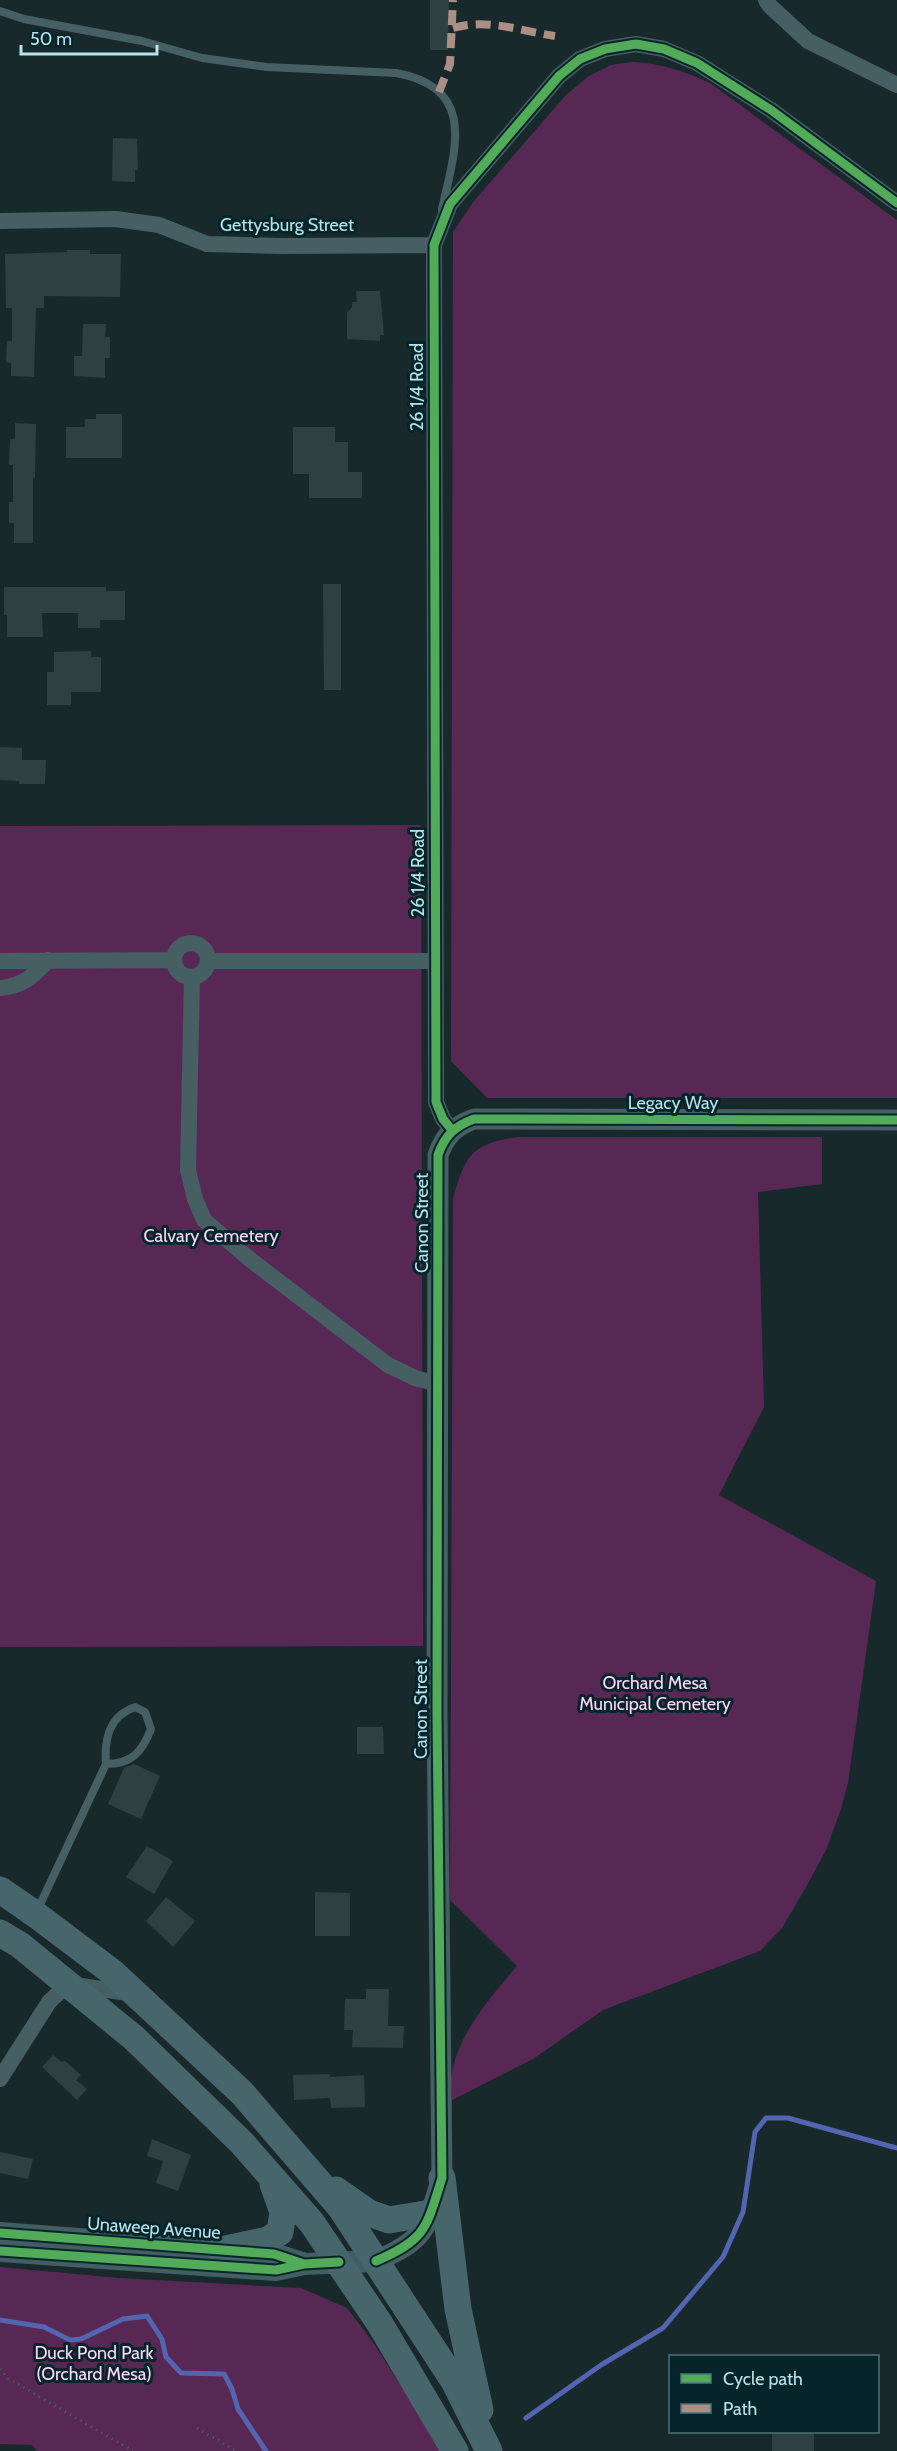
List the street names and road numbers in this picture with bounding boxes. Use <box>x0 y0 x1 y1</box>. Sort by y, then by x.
street label: Gettysburg Street <box>220 214 354 236</box>
street label: 26 1/4 Road <box>406 343 428 431</box>
street label: 26 1/4 Road <box>407 829 429 917</box>
street label: Legacy Way <box>628 1092 718 1114</box>
street label: Canon Street <box>411 1173 433 1273</box>
street label: Canon Street <box>410 1659 432 1759</box>
street label: Unaweep Avenue <box>87 2212 221 2244</box>

